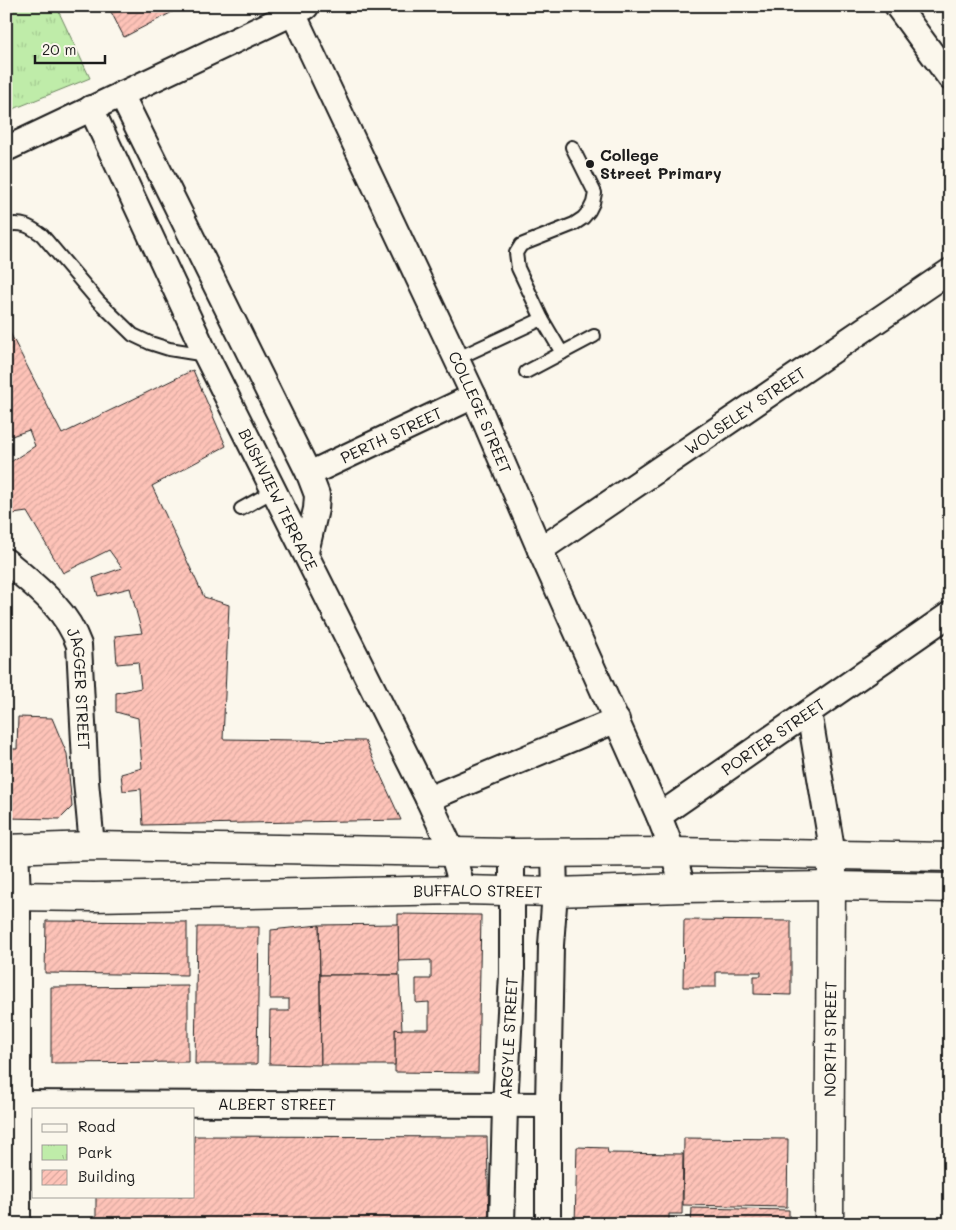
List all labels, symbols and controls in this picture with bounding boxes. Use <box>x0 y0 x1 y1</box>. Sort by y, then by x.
scale bar <box>35 32 105 64</box>
text: 20 m <box>42 39 76 59</box>
place label: College Street Primary <box>600 144 722 183</box>
marker: College Street Primary <box>584 158 596 170</box>
street label: COLLEGE STREET <box>444 347 517 477</box>
street label: WOLSELEY STREET <box>680 361 809 459</box>
street label: PERTH STREET <box>337 402 445 468</box>
street label: BUSHVIEW TERRACE <box>234 425 323 574</box>
street label: JAGGER STREET <box>63 623 95 751</box>
street label: PORTER STREET <box>717 693 829 780</box>
street label: BUFFALO STREET <box>413 879 543 902</box>
street label: ARGYLE STREET <box>494 977 522 1100</box>
street label: NORTH STREET <box>819 981 840 1097</box>
street label: ALBERT STREET <box>218 1093 336 1114</box>
legend <box>32 1108 195 1198</box>
text: Road <box>78 1116 115 1136</box>
text: Park <box>78 1142 112 1162</box>
text: Building <box>78 1166 135 1186</box>

